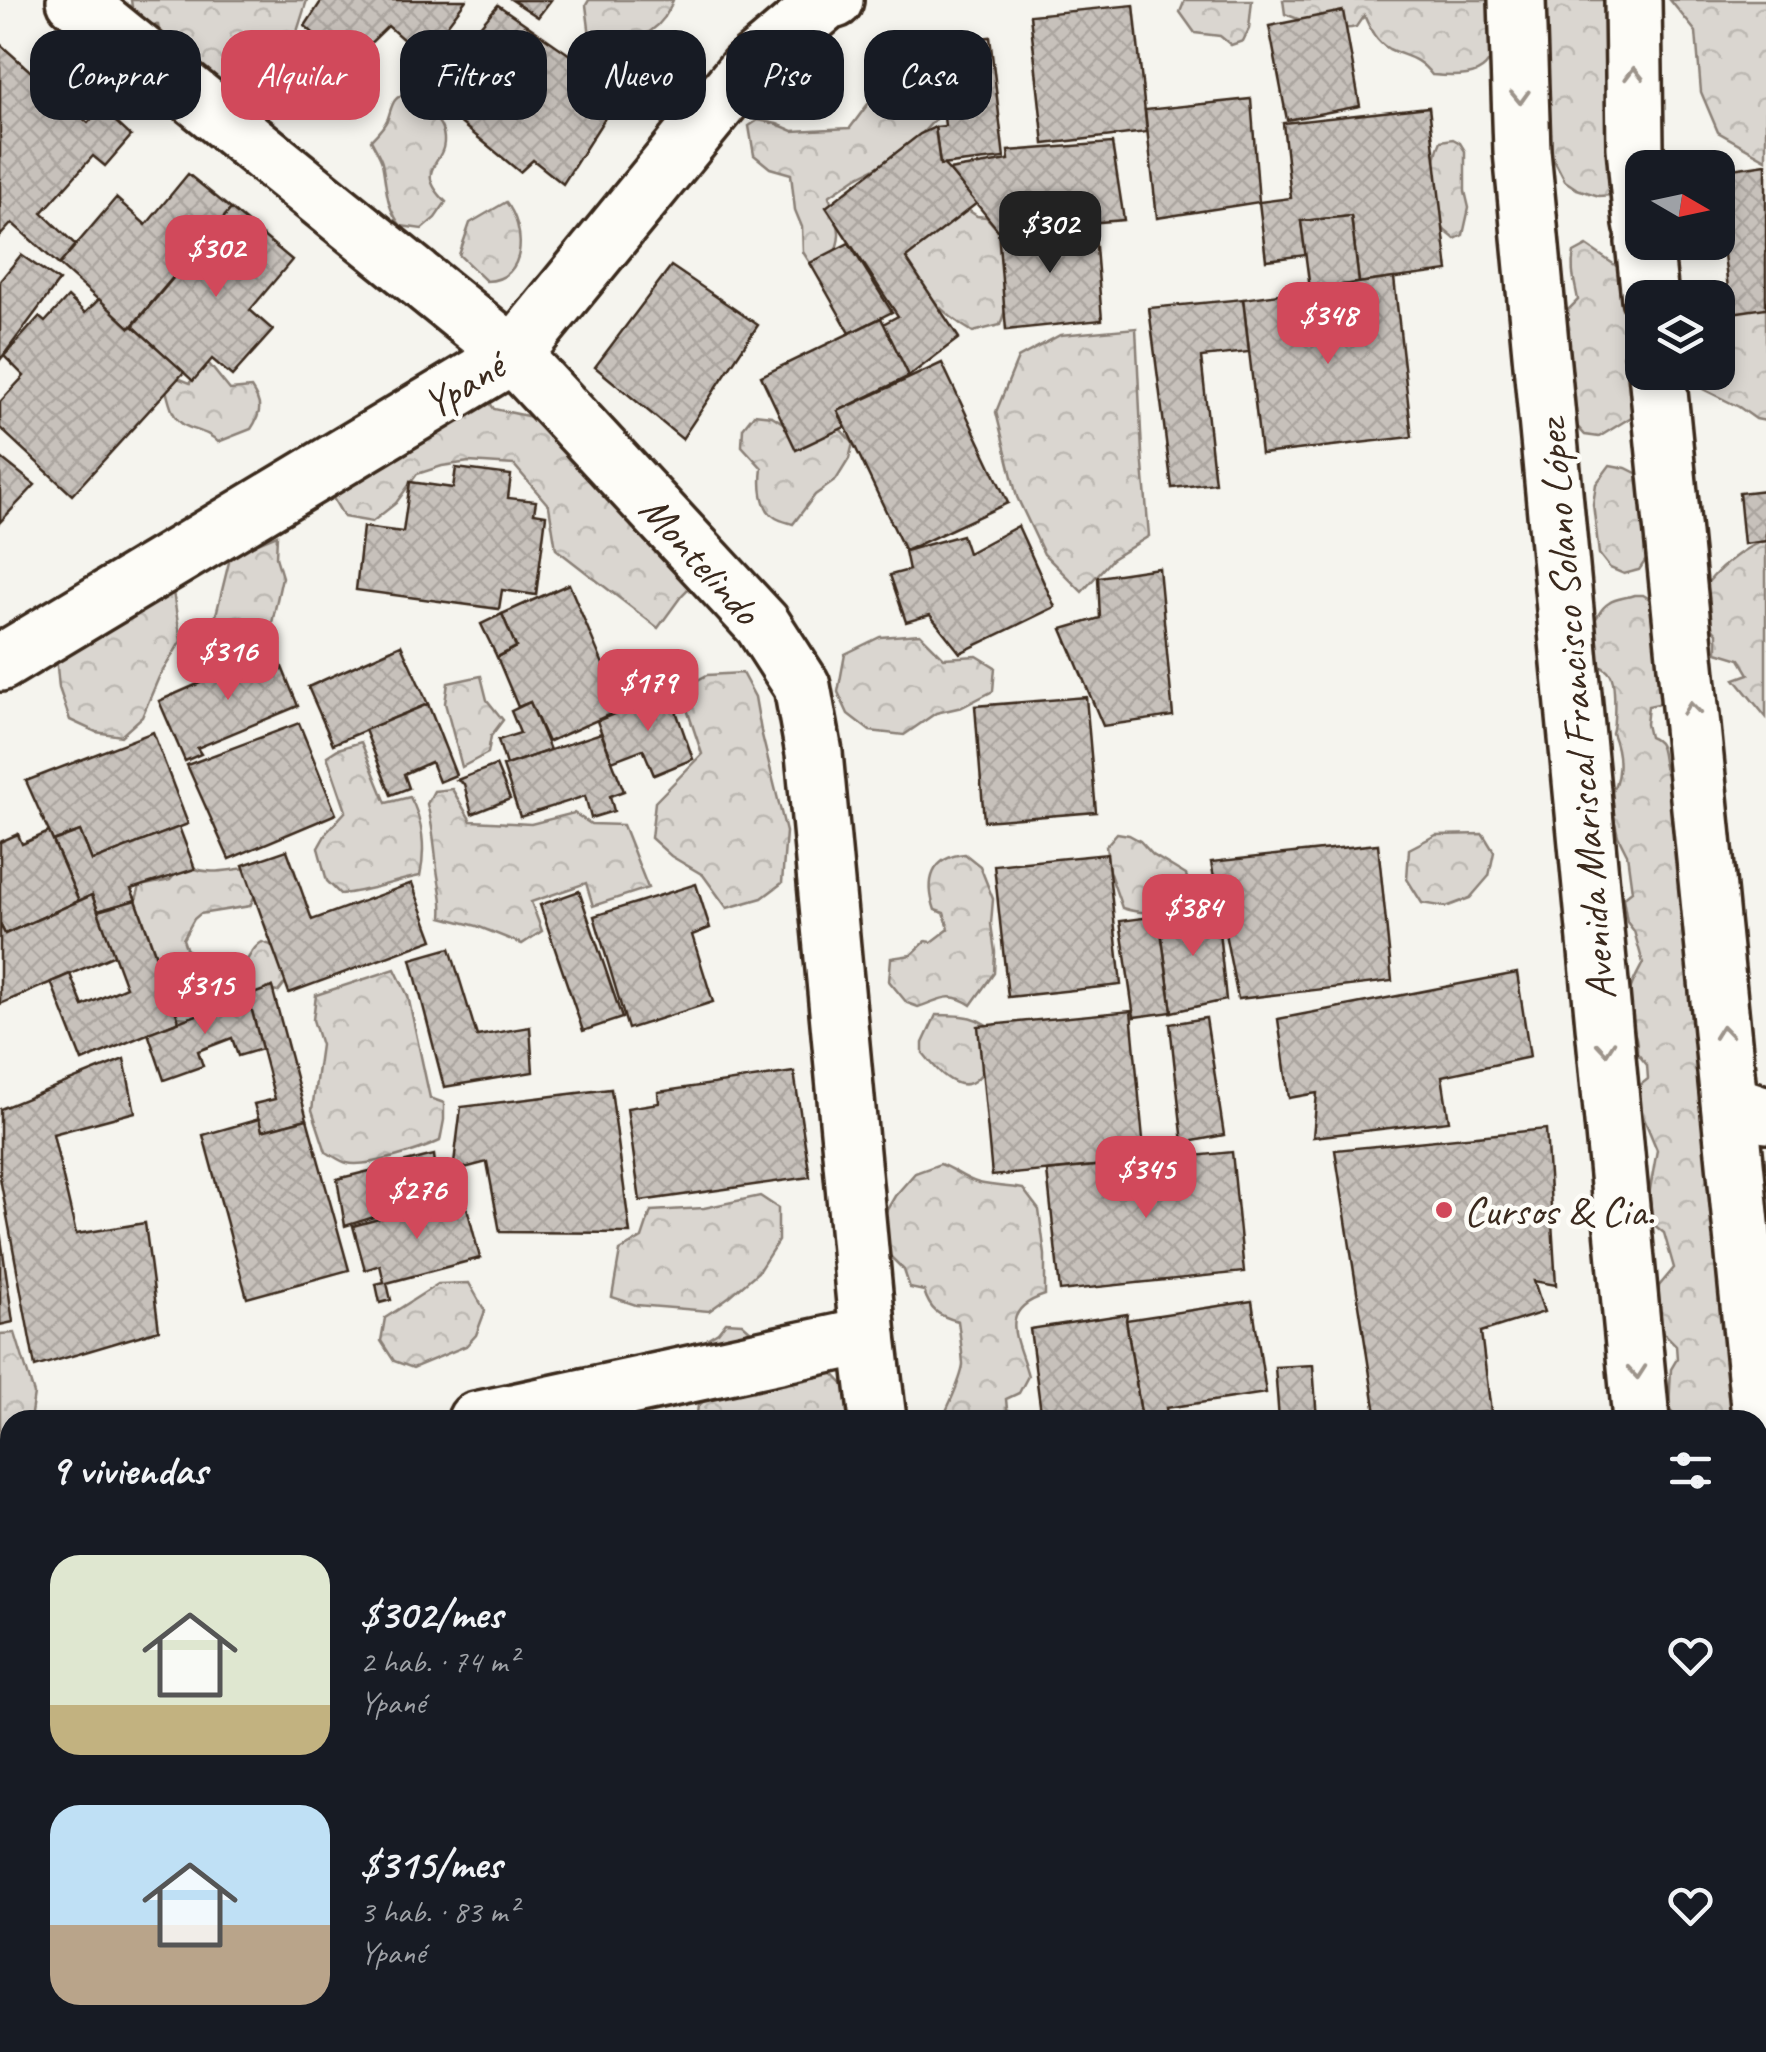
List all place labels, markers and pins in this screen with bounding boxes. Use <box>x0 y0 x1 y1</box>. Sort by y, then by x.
pin: $302 <box>991 191 1109 276</box>
pin: $302 <box>157 215 275 300</box>
pin: $348 <box>1269 282 1387 367</box>
pin: $316 <box>169 618 287 703</box>
pin: $179 <box>589 649 707 734</box>
pin: $384 <box>1134 874 1252 959</box>
pin: $315 <box>146 952 264 1037</box>
pin: $345 <box>1087 1136 1205 1221</box>
pin: $276 <box>358 1157 476 1242</box>
place label: Cursos & Cia. <box>1464 1185 1655 1238</box>
marker: Cursos & Cia. <box>1433 1199 1455 1221</box>

